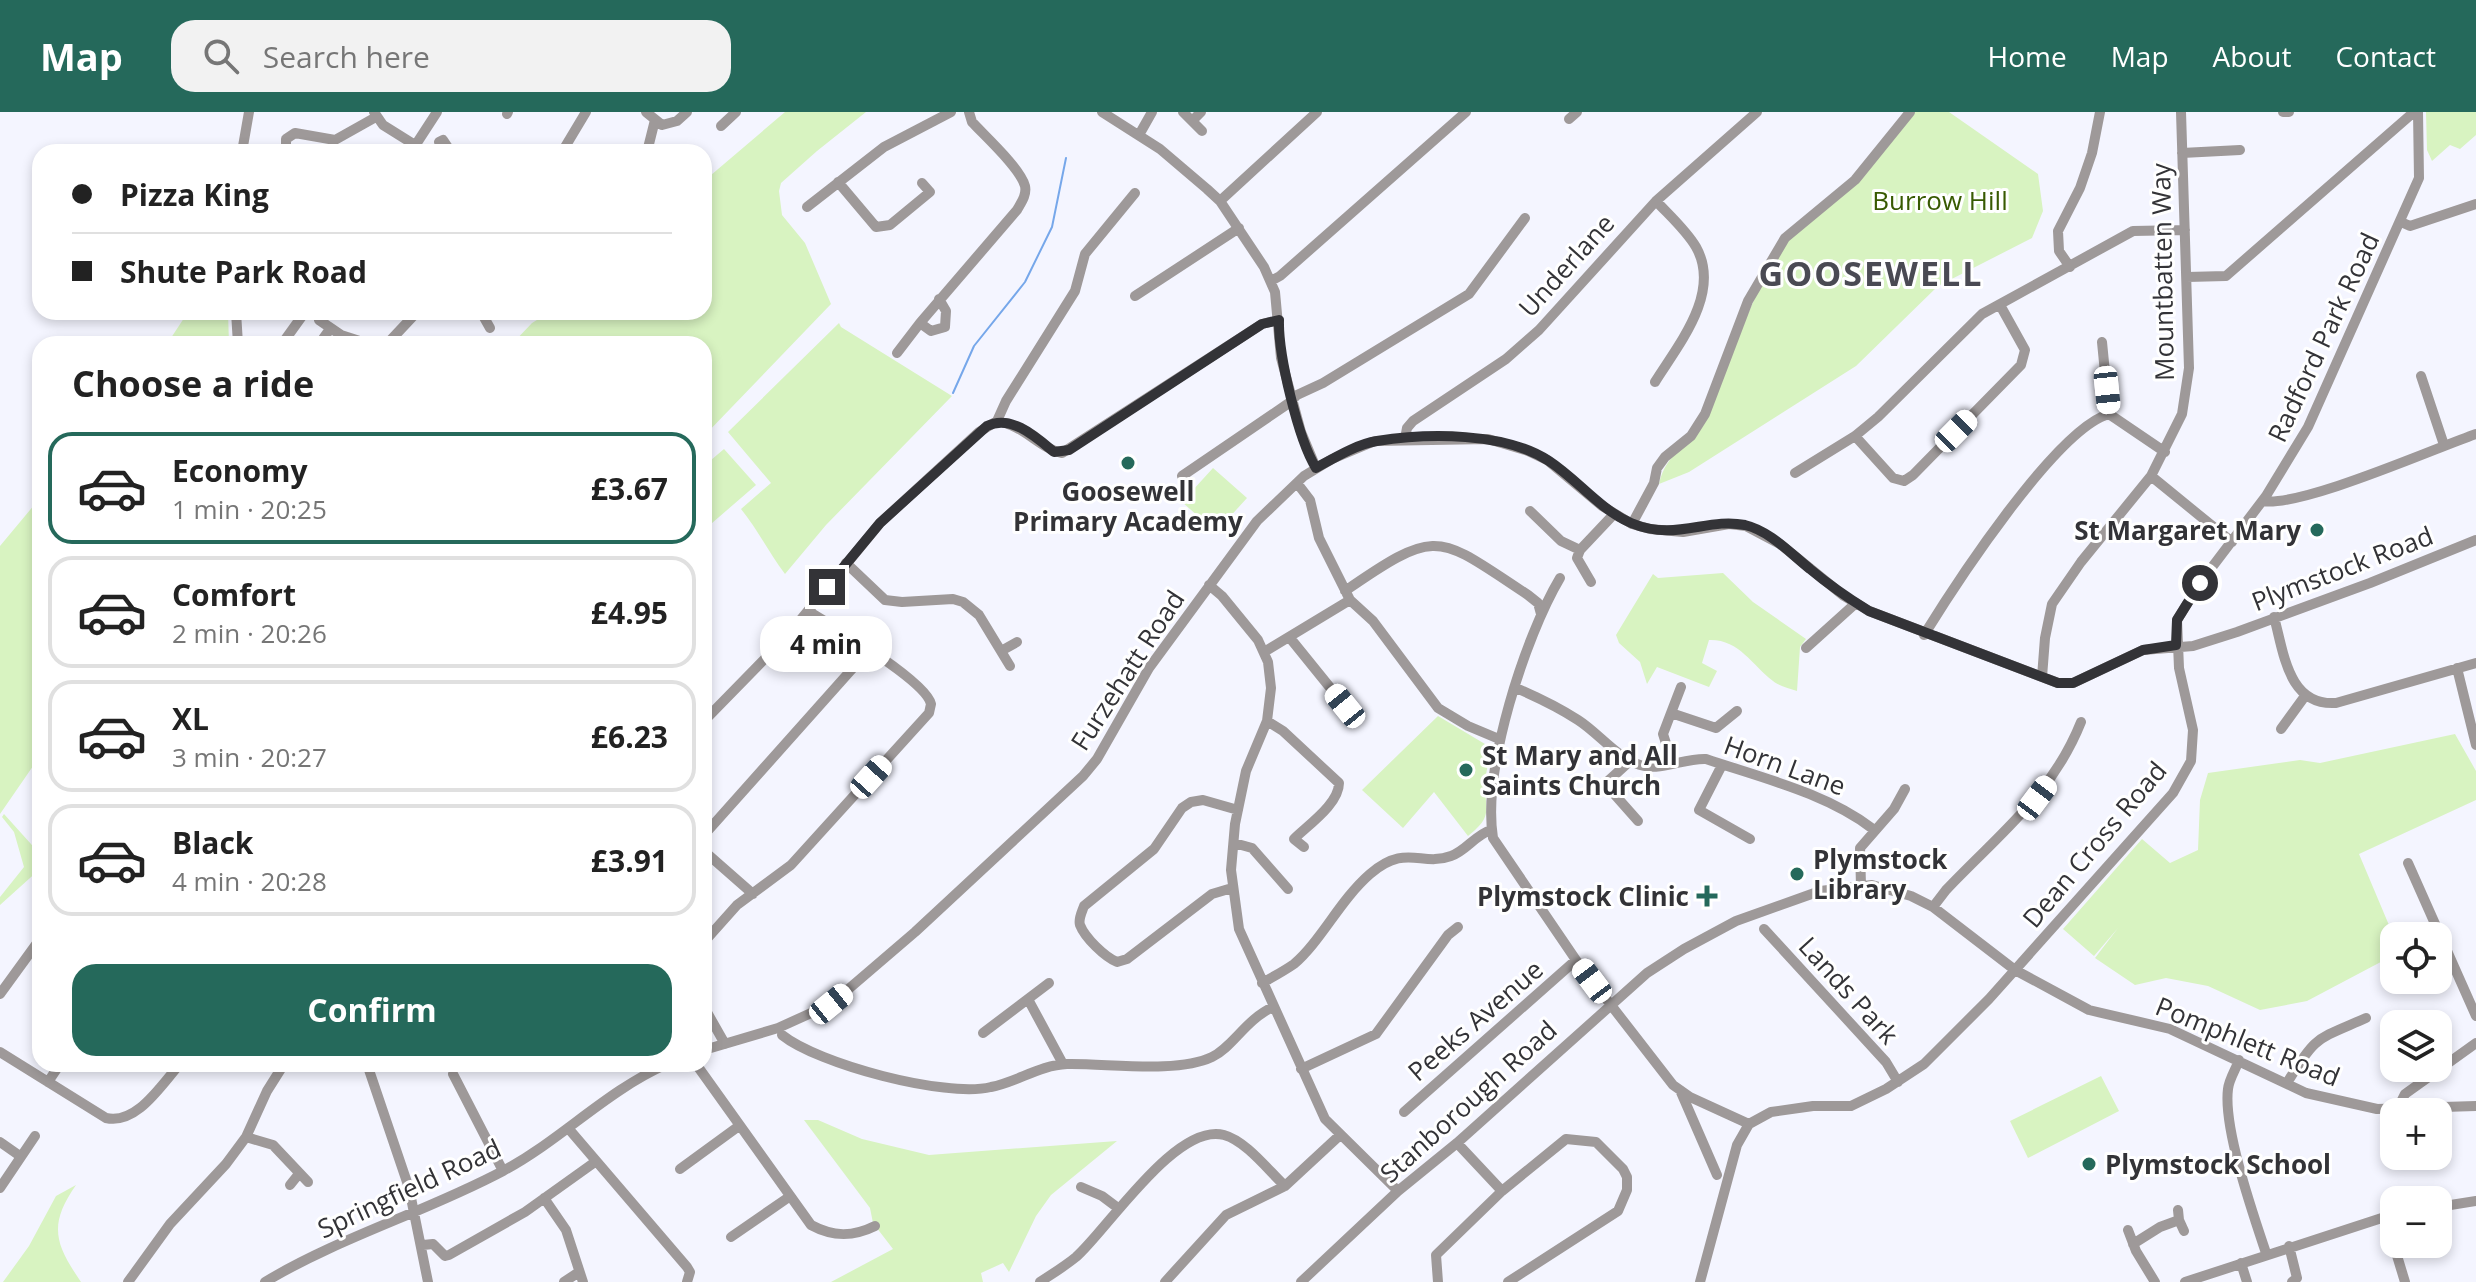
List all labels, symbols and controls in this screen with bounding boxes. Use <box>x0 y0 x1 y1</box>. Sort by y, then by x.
search box <box>171 20 731 92</box>
text: Map <box>40 30 123 82</box>
icon: search <box>199 34 243 78</box>
text: Search here <box>263 36 430 77</box>
text: Home <box>1988 37 2067 75</box>
text: Map <box>2111 37 2169 75</box>
text: About <box>2213 37 2291 75</box>
text: Contact <box>2335 37 2436 75</box>
street label: Mountbatten Way <box>2142 162 2182 381</box>
text: Pizza King <box>120 174 269 215</box>
park label: Burrow Hill <box>1872 182 2008 218</box>
street label: Underlane <box>1510 206 1622 324</box>
street label: Radford Park Road <box>2259 226 2387 448</box>
district label: GOOSEWELL <box>1759 250 1983 296</box>
text: Shute Park Road <box>120 251 367 292</box>
text: Choose a ride <box>72 359 314 408</box>
car <box>2093 365 2121 415</box>
car <box>1931 406 1981 456</box>
text: Economy <box>172 450 308 491</box>
icon: car <box>76 452 148 524</box>
marker: Goosewell Primary Academy <box>1119 454 1137 472</box>
text: £3.67 <box>591 468 668 509</box>
place label: Goosewell Primary Academy <box>1013 473 1243 539</box>
text: 1 min · 20:25 <box>172 491 327 527</box>
place label: St Margaret Mary <box>2074 512 2301 548</box>
street label: Plymstock Road <box>2246 517 2438 619</box>
marker: St Margaret Mary <box>2308 521 2326 539</box>
route start <box>2182 565 2218 601</box>
route end <box>809 569 845 605</box>
text: Comfort <box>172 574 296 615</box>
icon: car <box>76 576 148 648</box>
street label: Furzehatt Road <box>1062 583 1192 757</box>
text: £4.95 <box>591 592 668 633</box>
text: 2 min · 20:26 <box>172 615 327 651</box>
callout: 4 min <box>761 615 893 671</box>
text: 4 min <box>790 626 862 662</box>
car <box>1321 680 1369 732</box>
text: XL <box>172 698 209 739</box>
icon: car <box>76 700 148 772</box>
text: £6.23 <box>591 716 668 757</box>
street label: Horn Lane <box>1719 726 1851 804</box>
place label: St Mary and All Saints Church <box>1482 737 1678 803</box>
text: 3 min · 20:27 <box>172 739 327 775</box>
car <box>846 751 896 803</box>
street label: Dean Cross Road <box>2014 753 2174 935</box>
marker: St Mary and All Saints Church <box>1457 761 1475 779</box>
car <box>2013 772 2061 824</box>
text: Black <box>172 822 253 863</box>
icon: car <box>76 824 148 896</box>
text: £3.91 <box>591 840 668 881</box>
place label: Plymstock Library <box>1813 841 1948 907</box>
text: 4 min · 20:28 <box>172 863 327 899</box>
marker: Plymstock Library <box>1788 865 1806 883</box>
place label: Plymstock Clinic <box>1477 878 1689 914</box>
marker: Plymstock Clinic <box>1696 885 1718 907</box>
map controls <box>2380 922 2452 1258</box>
button: locate <box>2380 922 2452 994</box>
street label: Lands Park <box>1791 928 1907 1052</box>
street label: Peeks Avenue <box>1400 951 1550 1089</box>
car <box>1568 955 1616 1007</box>
button: Confirm <box>72 964 672 1056</box>
car <box>805 980 857 1028</box>
street label: Pomphlett Road <box>2151 988 2345 1094</box>
button: layers <box>2380 1010 2452 1082</box>
street label: Stanborough Road <box>1372 1012 1564 1190</box>
button: + <box>2380 1098 2452 1170</box>
street label: Springfield Road <box>311 1130 507 1246</box>
place label: Plymstock School <box>2105 1146 2331 1182</box>
marker: Plymstock School <box>2080 1155 2098 1173</box>
button: − <box>2380 1186 2452 1258</box>

